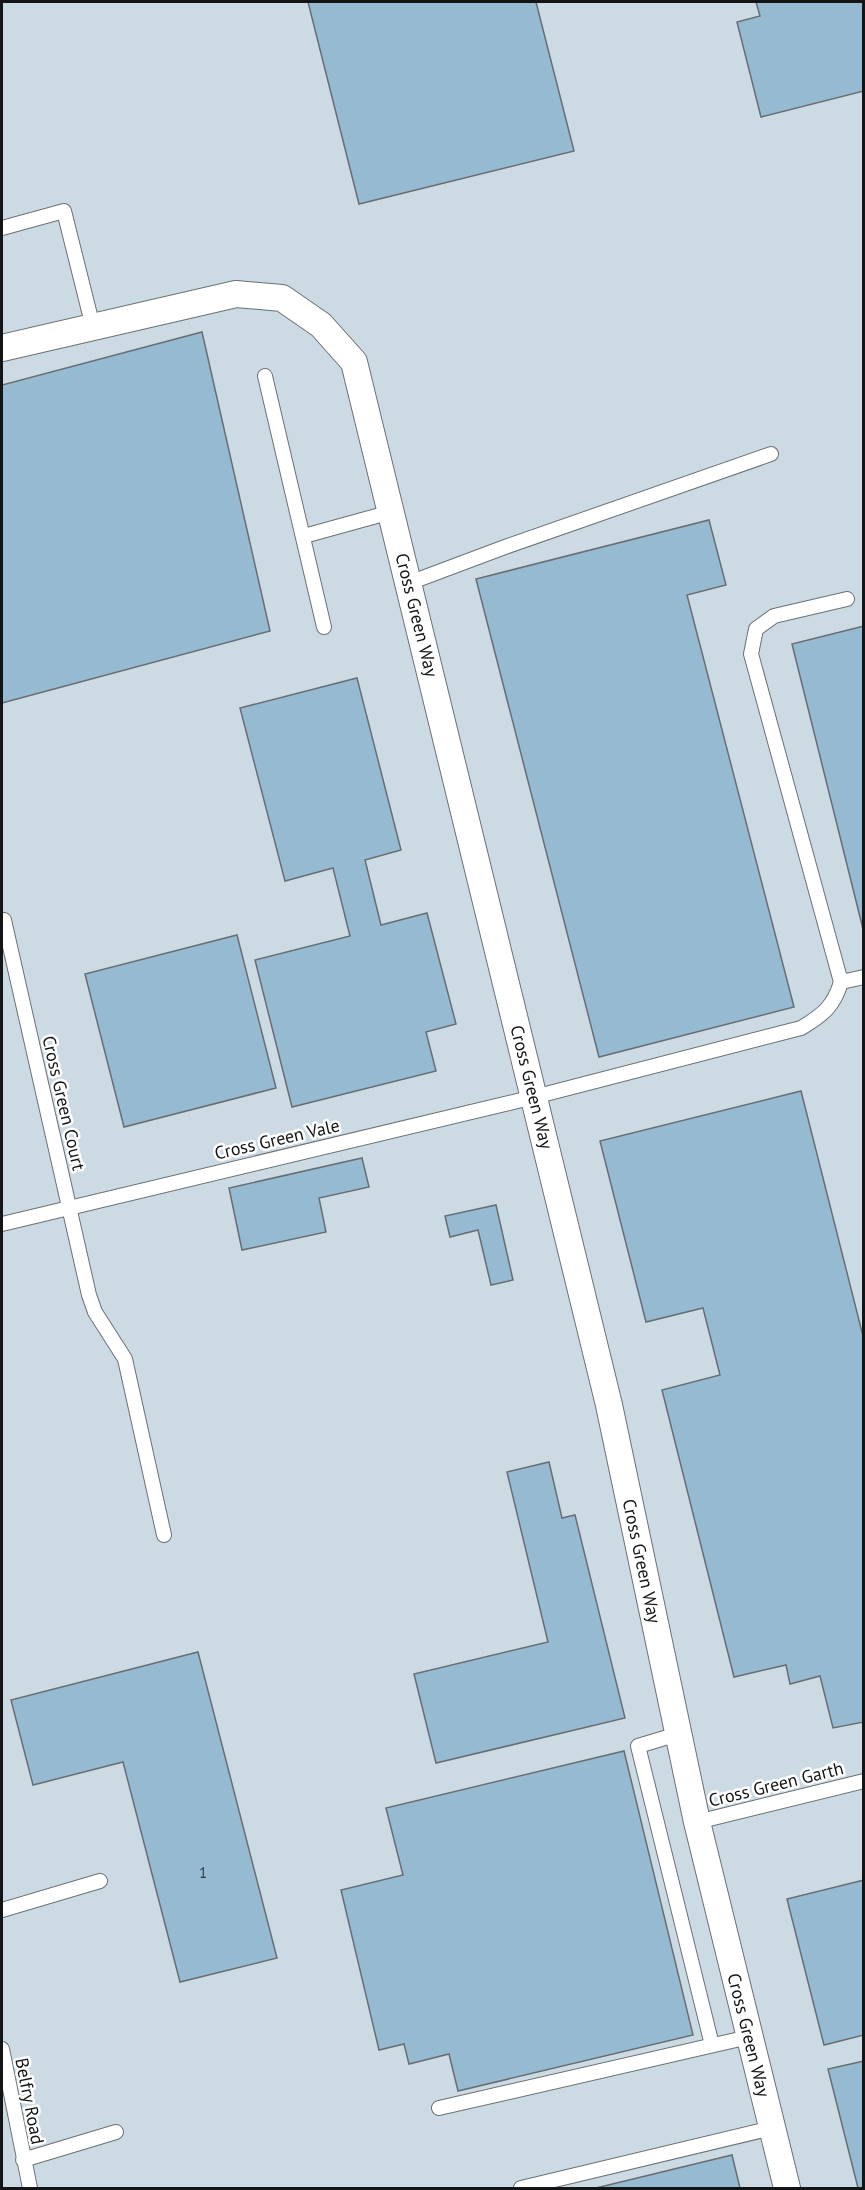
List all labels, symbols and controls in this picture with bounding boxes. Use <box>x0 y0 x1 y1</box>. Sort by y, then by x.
street label: Cross Green Way <box>391 551 444 680</box>
street label: Cross Green Way <box>506 1023 559 1152</box>
street label: Cross Green Court <box>37 1034 91 1172</box>
street label: Cross Green Vale <box>212 1113 342 1165</box>
street label: Cross Green Way <box>618 1497 667 1626</box>
street label: Cross Green Garth <box>706 1756 846 1812</box>
house number: 1 <box>199 1863 207 1882</box>
street label: Cross Green Way <box>723 1971 776 2100</box>
street label: Belfry Road <box>10 2056 50 2146</box>

